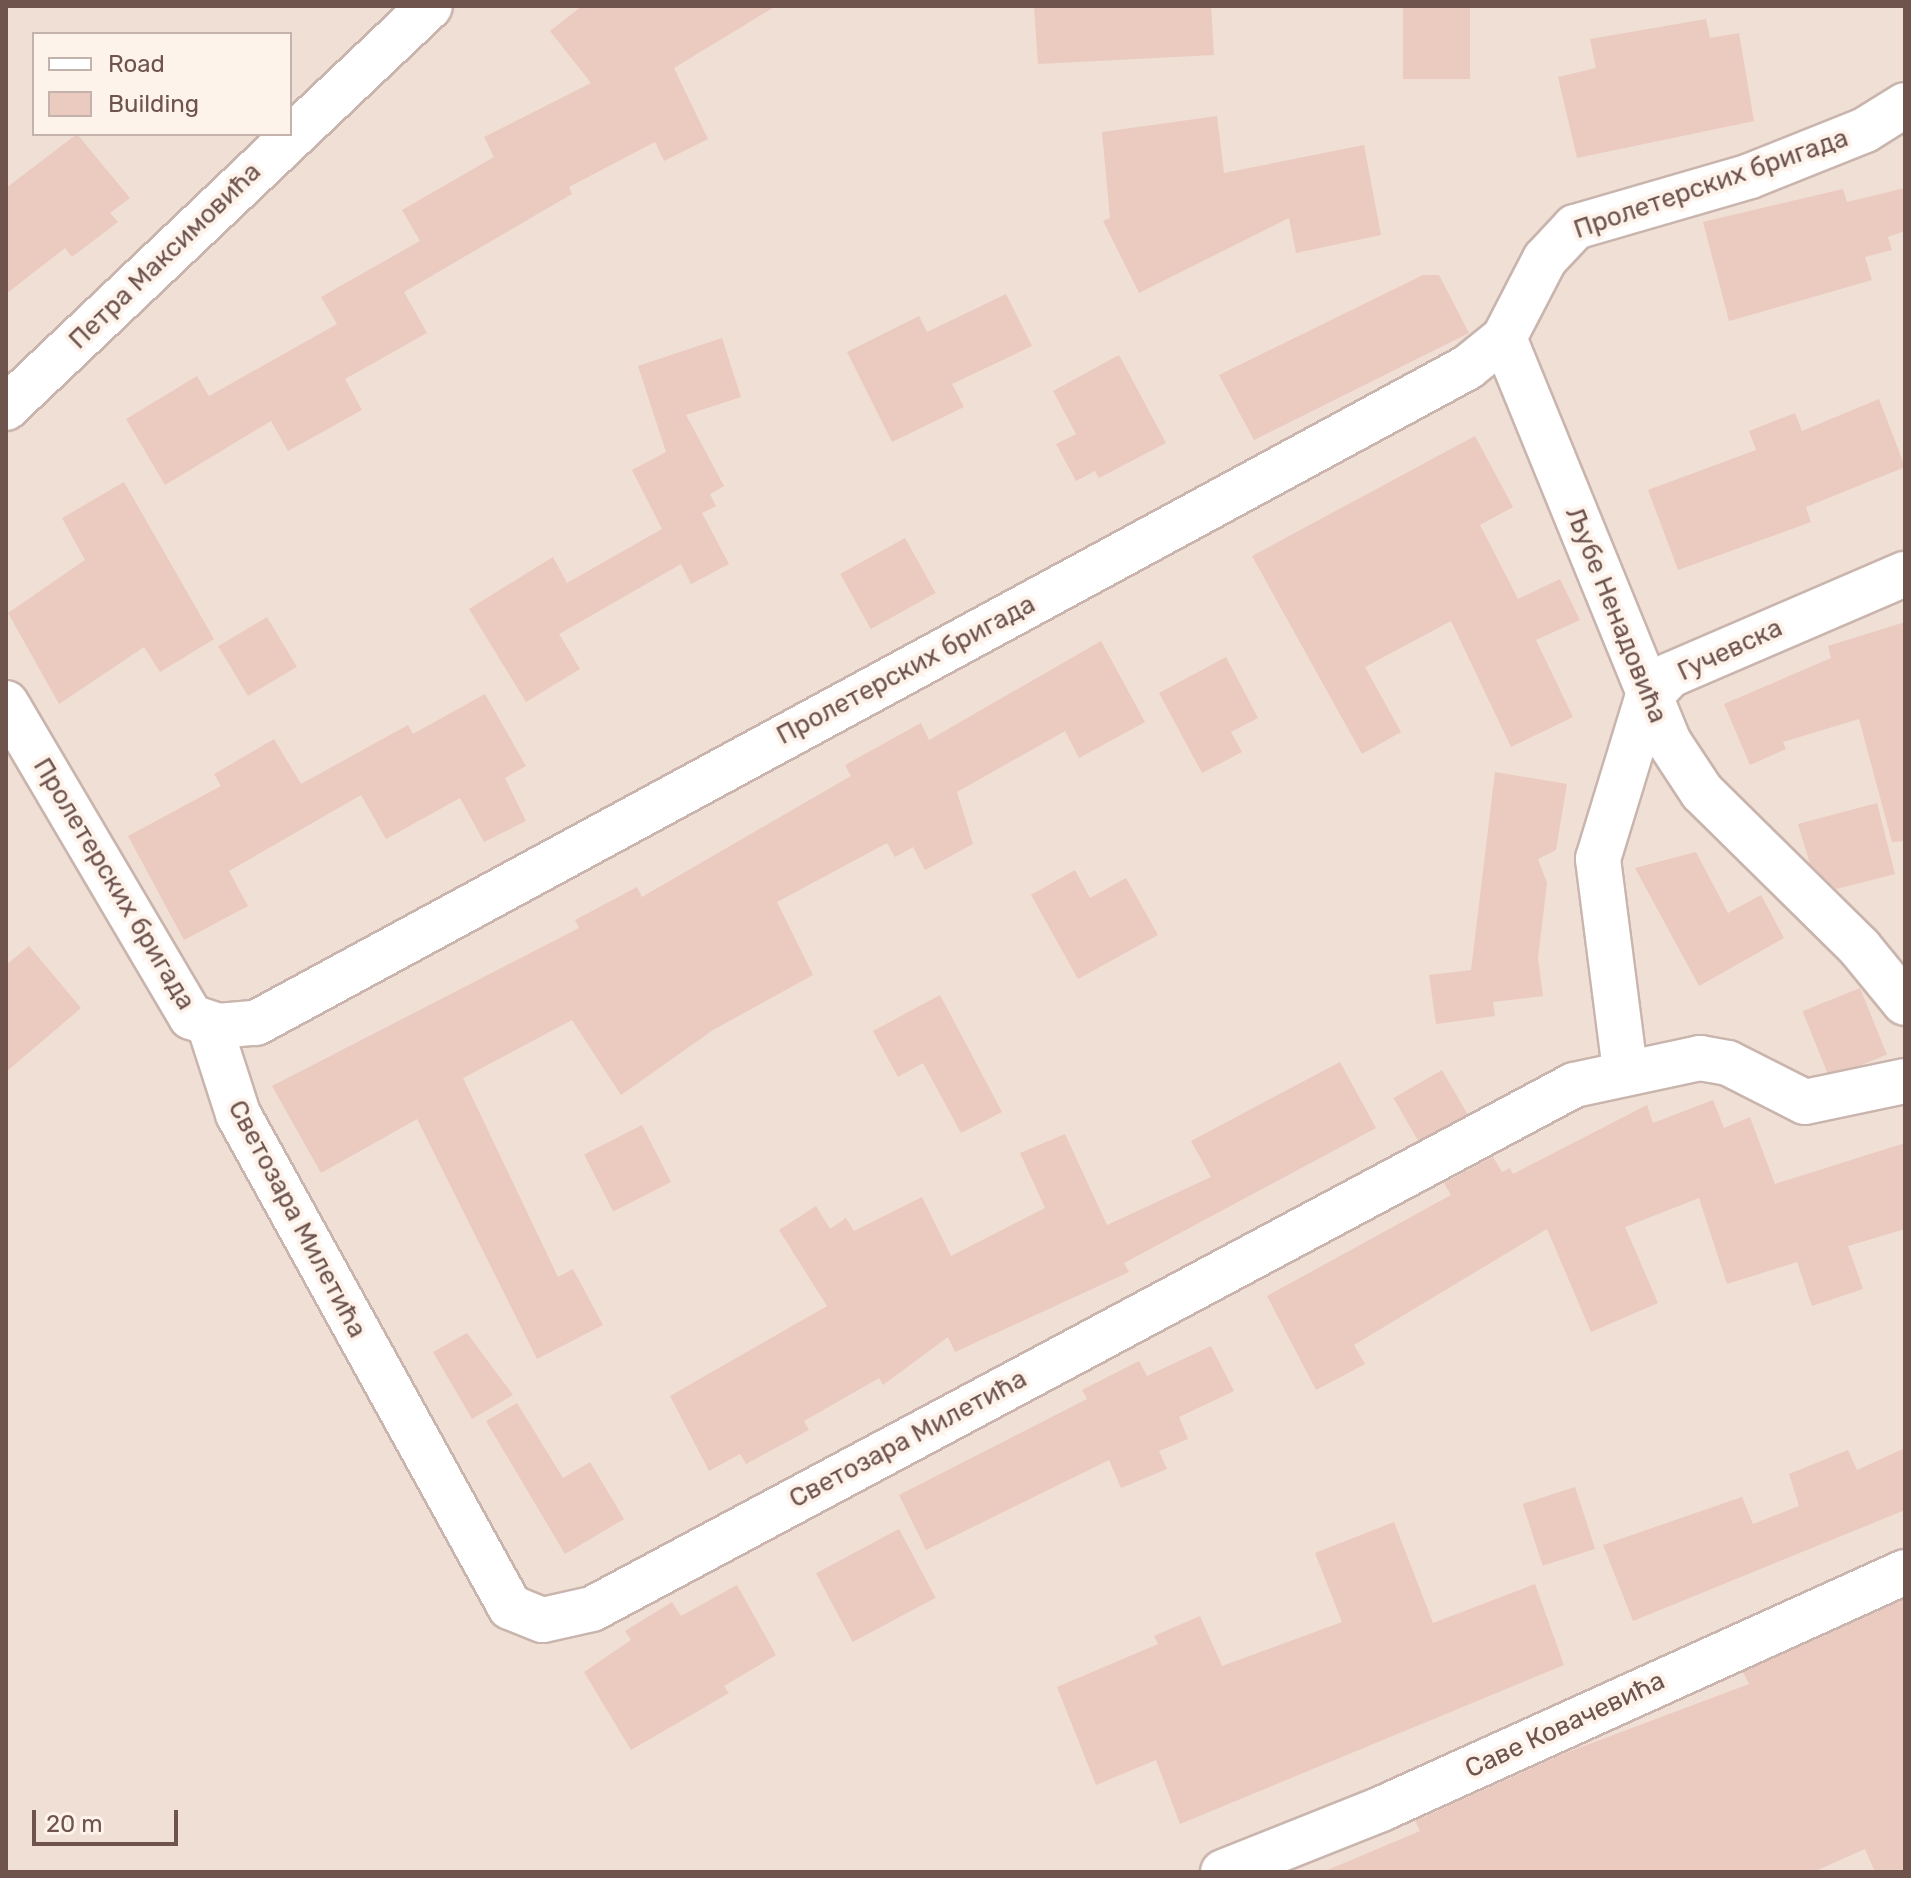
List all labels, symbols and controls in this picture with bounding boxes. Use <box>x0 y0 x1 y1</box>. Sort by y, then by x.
legend <box>32 32 292 136</box>
text: Road <box>108 50 165 78</box>
text: Building <box>108 90 199 118</box>
street label: Пролетерских бригада <box>1570 122 1852 246</box>
street label: Петра Максимовића <box>63 156 267 356</box>
street label: Љубе Ненадовића <box>1558 502 1674 728</box>
street label: Пролетерских бригада <box>771 589 1041 751</box>
street label: Гучевска <box>1673 612 1787 688</box>
street label: Пролетерских бригада <box>26 752 202 1016</box>
street label: Светозара Милетића <box>221 1095 373 1343</box>
street label: Светозара Милетића <box>784 1363 1032 1515</box>
street label: Саве Ковачевића <box>1460 1665 1670 1785</box>
scale bar <box>36 1794 182 1844</box>
text: 20 m <box>46 1810 103 1838</box>

